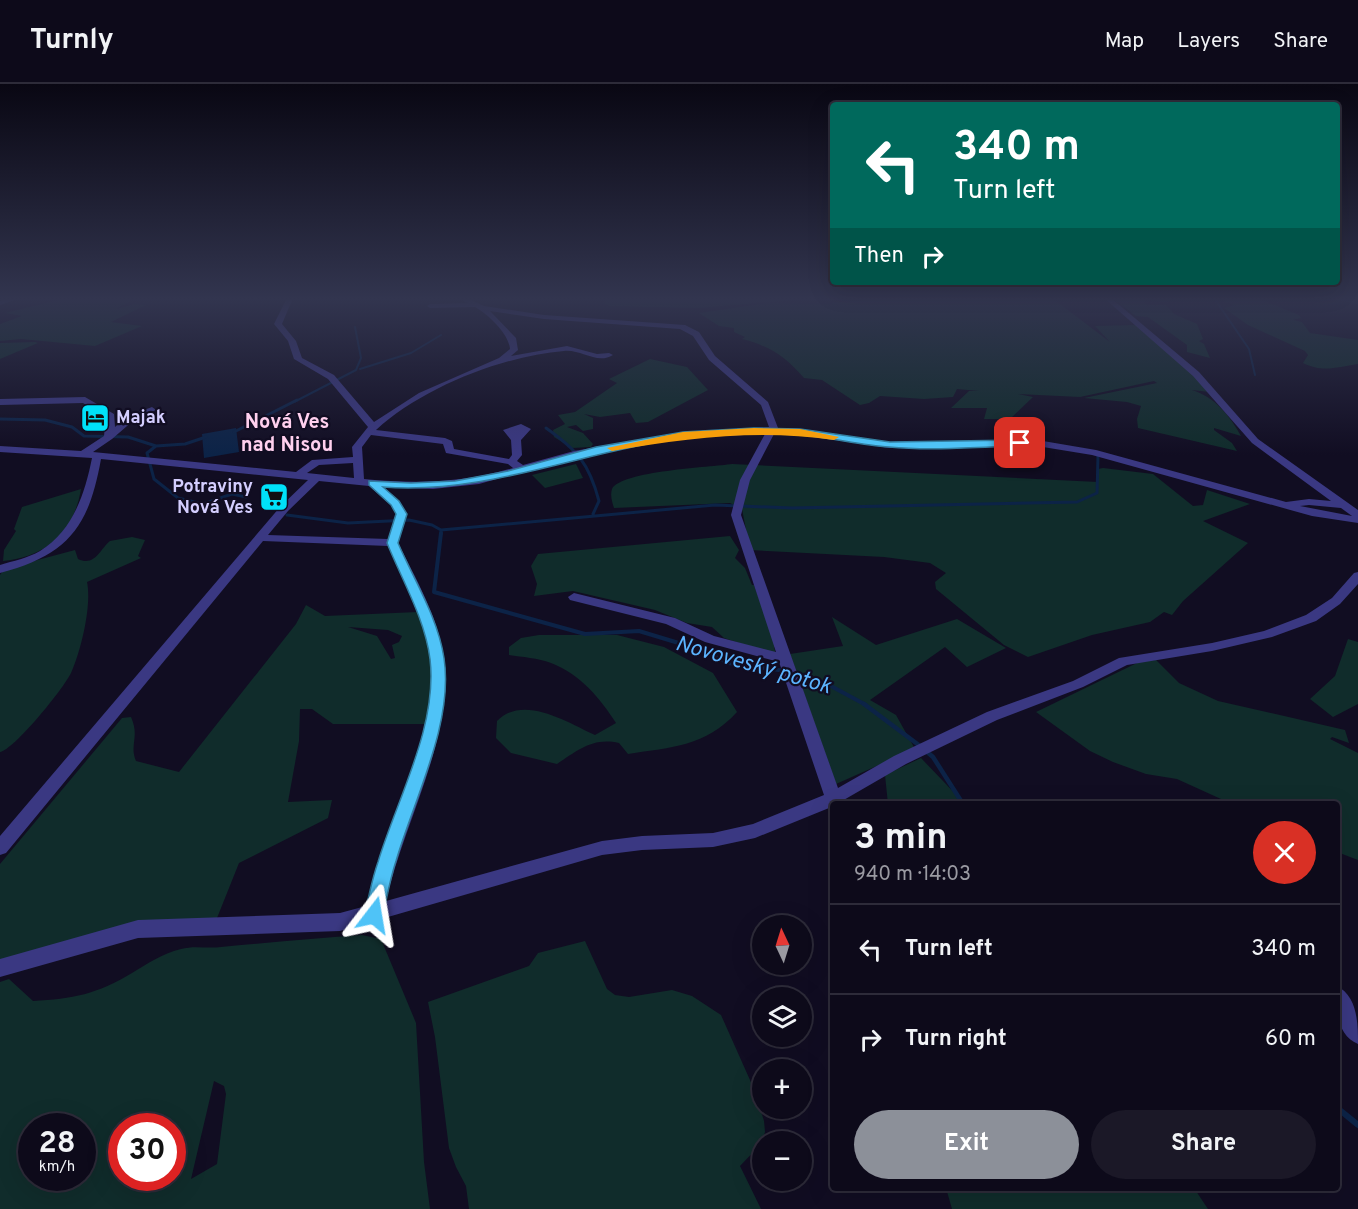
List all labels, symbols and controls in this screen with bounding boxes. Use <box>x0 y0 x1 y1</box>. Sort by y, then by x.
text: Turnly <box>30 23 114 59</box>
text: Map <box>1105 28 1144 55</box>
text: Layers <box>1177 28 1240 55</box>
text: Share <box>1273 28 1328 55</box>
text: 340 m <box>953 122 1080 175</box>
icon: left <box>854 126 932 204</box>
text: Turn left <box>953 174 1055 208</box>
icon: right <box>916 240 949 273</box>
text: Then <box>854 243 904 270</box>
hotel icon: Majak <box>79 402 111 434</box>
place label: Majak <box>116 407 166 430</box>
district label: Nová Ves nad Nisou <box>241 410 333 459</box>
pin <box>994 417 1045 468</box>
icon: arrive <box>1003 426 1036 459</box>
place label: Potraviny Nová Ves <box>172 476 253 520</box>
supermarket icon: Potraviny Nová Ves <box>258 481 290 513</box>
water label: Novoveský potok <box>672 631 835 701</box>
text: 3 min <box>854 816 948 862</box>
button: close <box>1253 821 1316 884</box>
text: 940 m · 14:03 <box>854 862 971 888</box>
position arrow <box>342 883 406 947</box>
north arrow <box>752 915 812 975</box>
map controls <box>752 915 812 1191</box>
icon: left <box>854 933 887 966</box>
text: Turn left <box>905 936 993 963</box>
text: 340 m <box>1251 936 1316 963</box>
button: layers <box>752 987 812 1047</box>
icon: right <box>854 1023 887 1056</box>
text: Turn right <box>905 1026 1007 1053</box>
text: 60 m <box>1265 1026 1316 1053</box>
button: + <box>752 1059 812 1119</box>
button: Exit <box>854 1110 1079 1179</box>
button: Share <box>1091 1110 1316 1179</box>
speed limit sign: 30 <box>108 1113 186 1191</box>
text: 28 <box>38 1126 76 1163</box>
button: − <box>752 1131 812 1191</box>
text: km/h <box>39 1158 75 1177</box>

